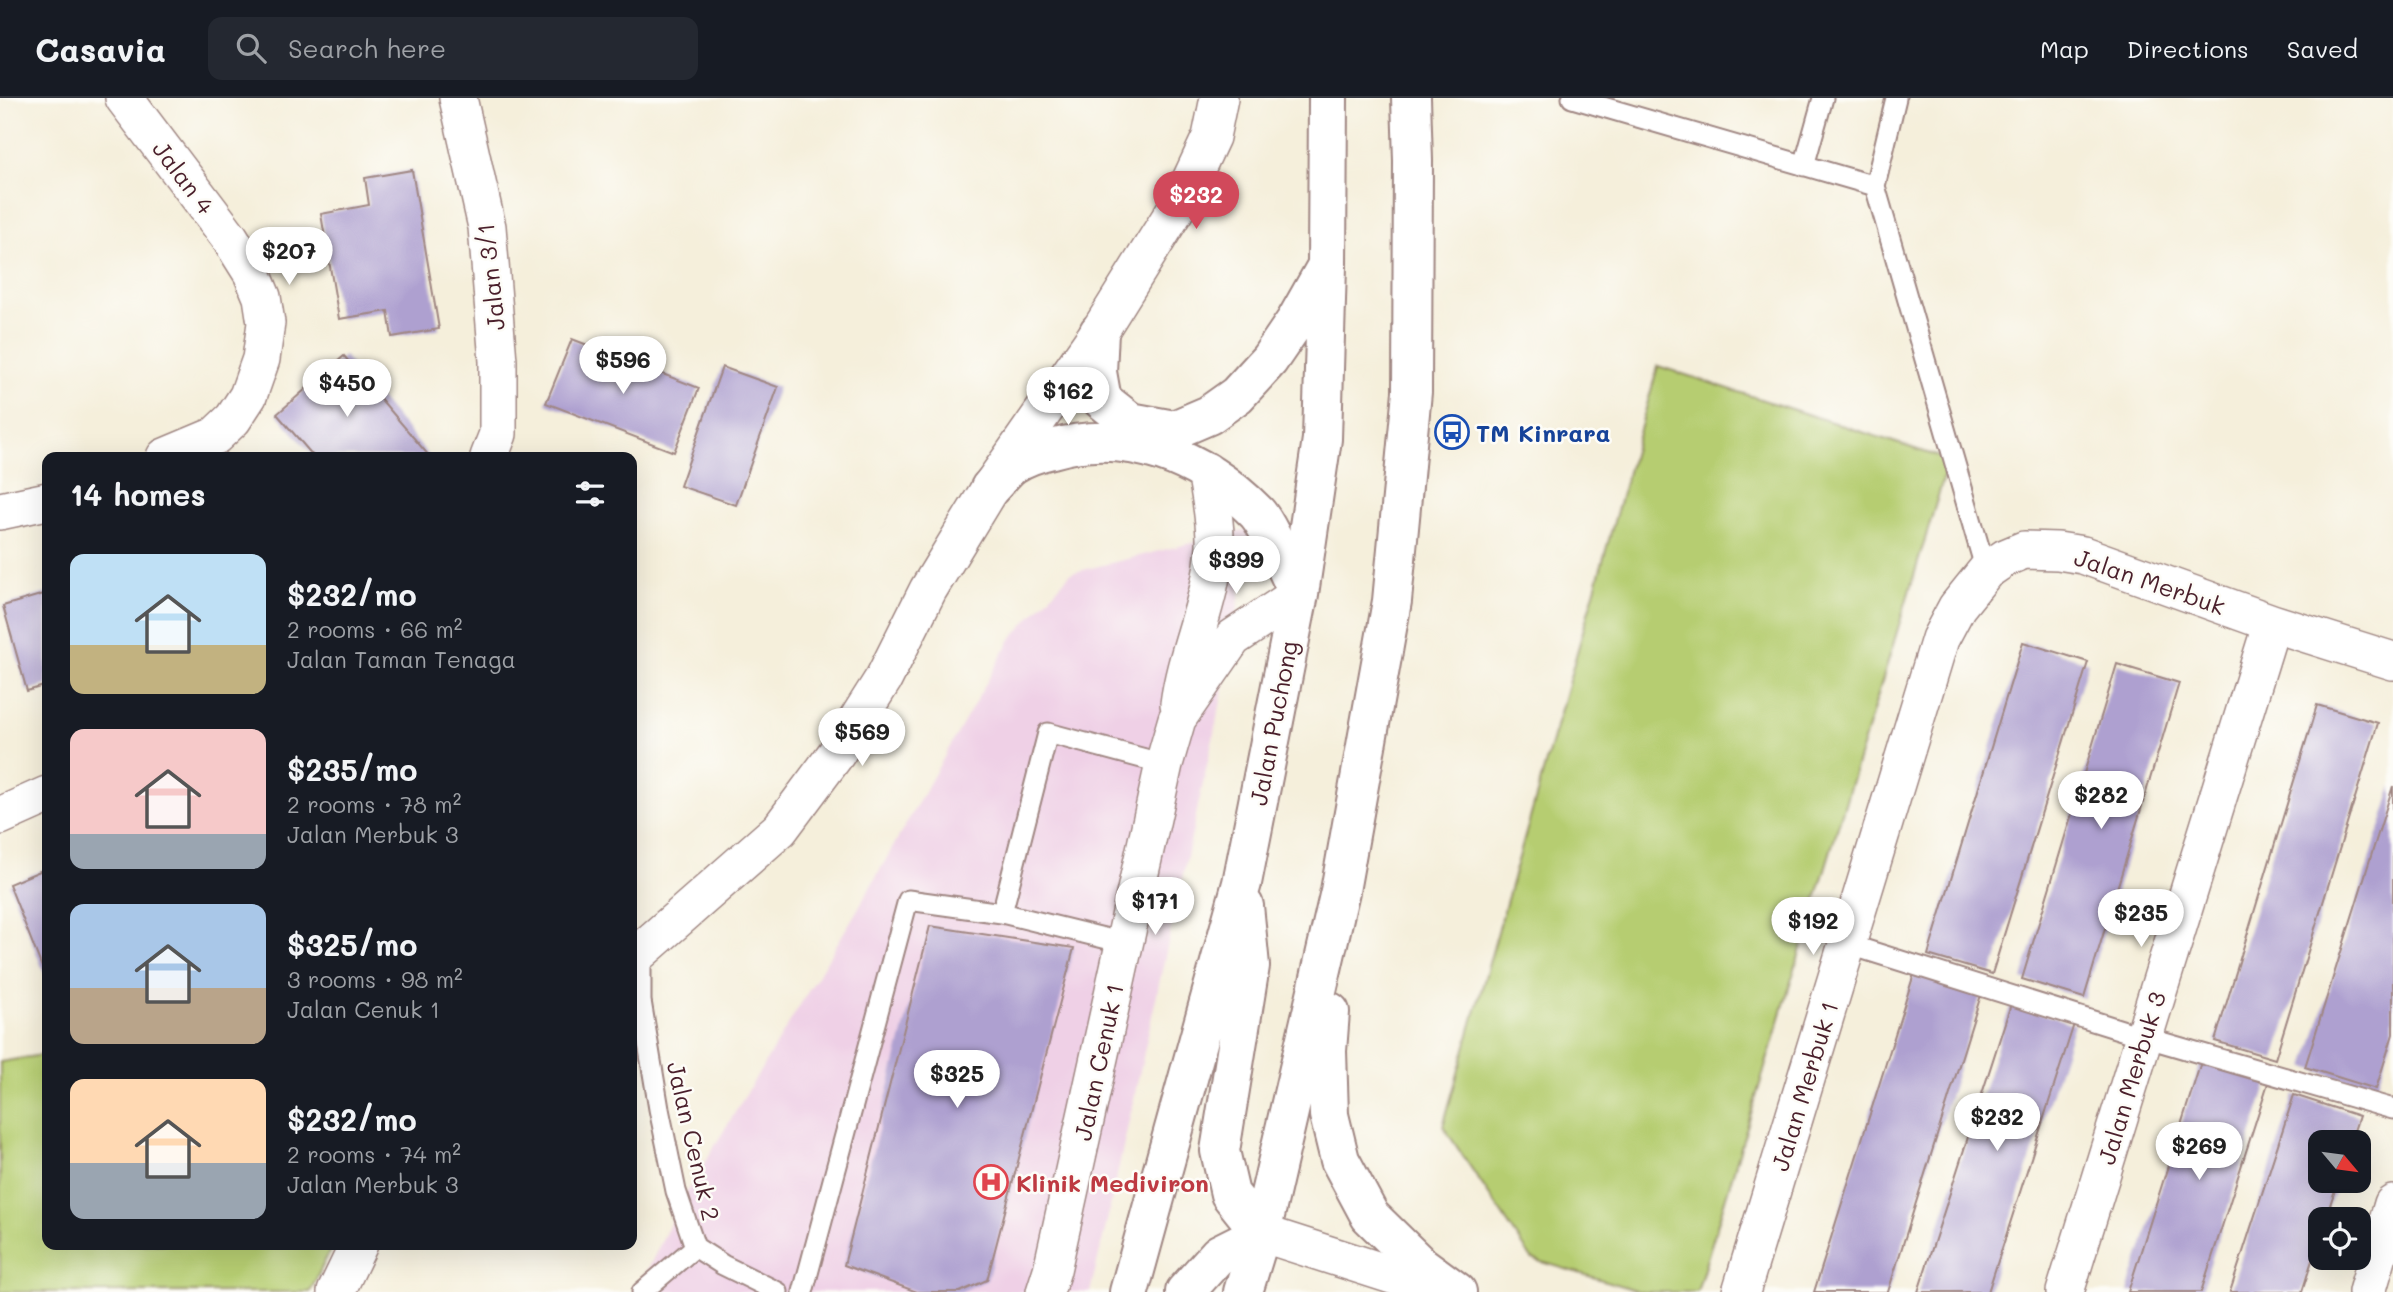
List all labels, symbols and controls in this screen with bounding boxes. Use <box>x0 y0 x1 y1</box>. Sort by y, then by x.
search box <box>208 17 698 80</box>
text: Casavia <box>35 27 166 70</box>
icon: search <box>232 29 270 67</box>
text: Search here <box>288 31 446 65</box>
text: Map <box>2040 33 2089 64</box>
text: Directions <box>2127 33 2249 64</box>
text: Saved <box>2287 33 2358 64</box>
street label: Jalan 4 <box>146 134 222 220</box>
pin: $232 <box>1155 172 1237 231</box>
text: $232 <box>1169 179 1223 209</box>
street label: Jalan 3/1 <box>469 222 511 332</box>
pin: $207 <box>248 228 330 287</box>
text: $207 <box>262 235 316 265</box>
pin: $596 <box>582 336 664 396</box>
text: $596 <box>595 344 651 374</box>
pin: $450 <box>306 360 388 419</box>
text: $450 <box>318 367 376 397</box>
pin: $162 <box>1027 368 1109 427</box>
text: $162 <box>1042 375 1094 405</box>
bus stop icon: TM Kinrara <box>1433 413 1471 451</box>
place label: TM Kinrara <box>1476 417 1610 448</box>
text: 14 homes <box>70 474 206 514</box>
icon: filters <box>571 475 609 513</box>
pin: $399 <box>1195 536 1277 596</box>
street label: Jalan Merbuk <box>2071 541 2229 621</box>
text: $399 <box>1208 544 1264 574</box>
text: $232/mo <box>287 574 417 614</box>
icon: home <box>126 582 210 666</box>
text: 2 rooms · 66 m² <box>287 614 462 644</box>
street label: Jalan Puchong <box>1242 638 1304 808</box>
text: Jalan Taman Tenaga <box>287 644 516 674</box>
pin: $569 <box>821 708 903 768</box>
text: $569 <box>834 716 890 746</box>
text: $235/mo <box>287 749 417 789</box>
icon: home <box>126 757 210 841</box>
pin: $282 <box>2060 772 2142 831</box>
text: $282 <box>2074 779 2128 809</box>
text: 2 rooms · 78 m² <box>287 789 461 819</box>
text: Jalan Merbuk 3 <box>287 819 459 849</box>
pin: $171 <box>1114 878 1196 937</box>
text: $171 <box>1131 885 1179 915</box>
pin: $235 <box>2100 890 2182 949</box>
text: $235 <box>2114 897 2168 927</box>
pin: $192 <box>1772 898 1854 957</box>
text: $192 <box>1787 905 1839 935</box>
text: $325/mo <box>287 924 417 964</box>
icon: home <box>126 932 210 1016</box>
text: 3 rooms · 98 m² <box>287 964 463 994</box>
street label: Jalan Cenuk 1 <box>1066 981 1130 1143</box>
street label: Jalan Merbuk 3 <box>2090 988 2172 1168</box>
text: Jalan Cenuk 1 <box>287 994 440 1024</box>
street label: Jalan Merbuk 1 <box>1763 997 1845 1175</box>
pin: $325 <box>916 1051 998 1110</box>
street label: Jalan Cenuk 2 <box>661 1058 727 1224</box>
text: $325 <box>930 1058 984 1088</box>
pin: $232 <box>1956 1094 2038 1153</box>
text: $232/mo <box>287 1099 417 1139</box>
text: $232 <box>1970 1101 2024 1131</box>
icon: home <box>126 1107 210 1191</box>
pin: $269 <box>2158 1122 2240 1182</box>
text: $269 <box>2172 1130 2226 1160</box>
north arrow <box>2308 1130 2371 1194</box>
map controls <box>2308 1130 2371 1270</box>
text: 2 rooms · 74 m² <box>287 1139 461 1169</box>
hospital icon: Klinik Mediviron <box>972 1163 1010 1201</box>
place label: Klinik Mediviron <box>1016 1167 1209 1198</box>
text: Jalan Merbuk 3 <box>287 1169 459 1199</box>
button: locate <box>2308 1207 2371 1270</box>

